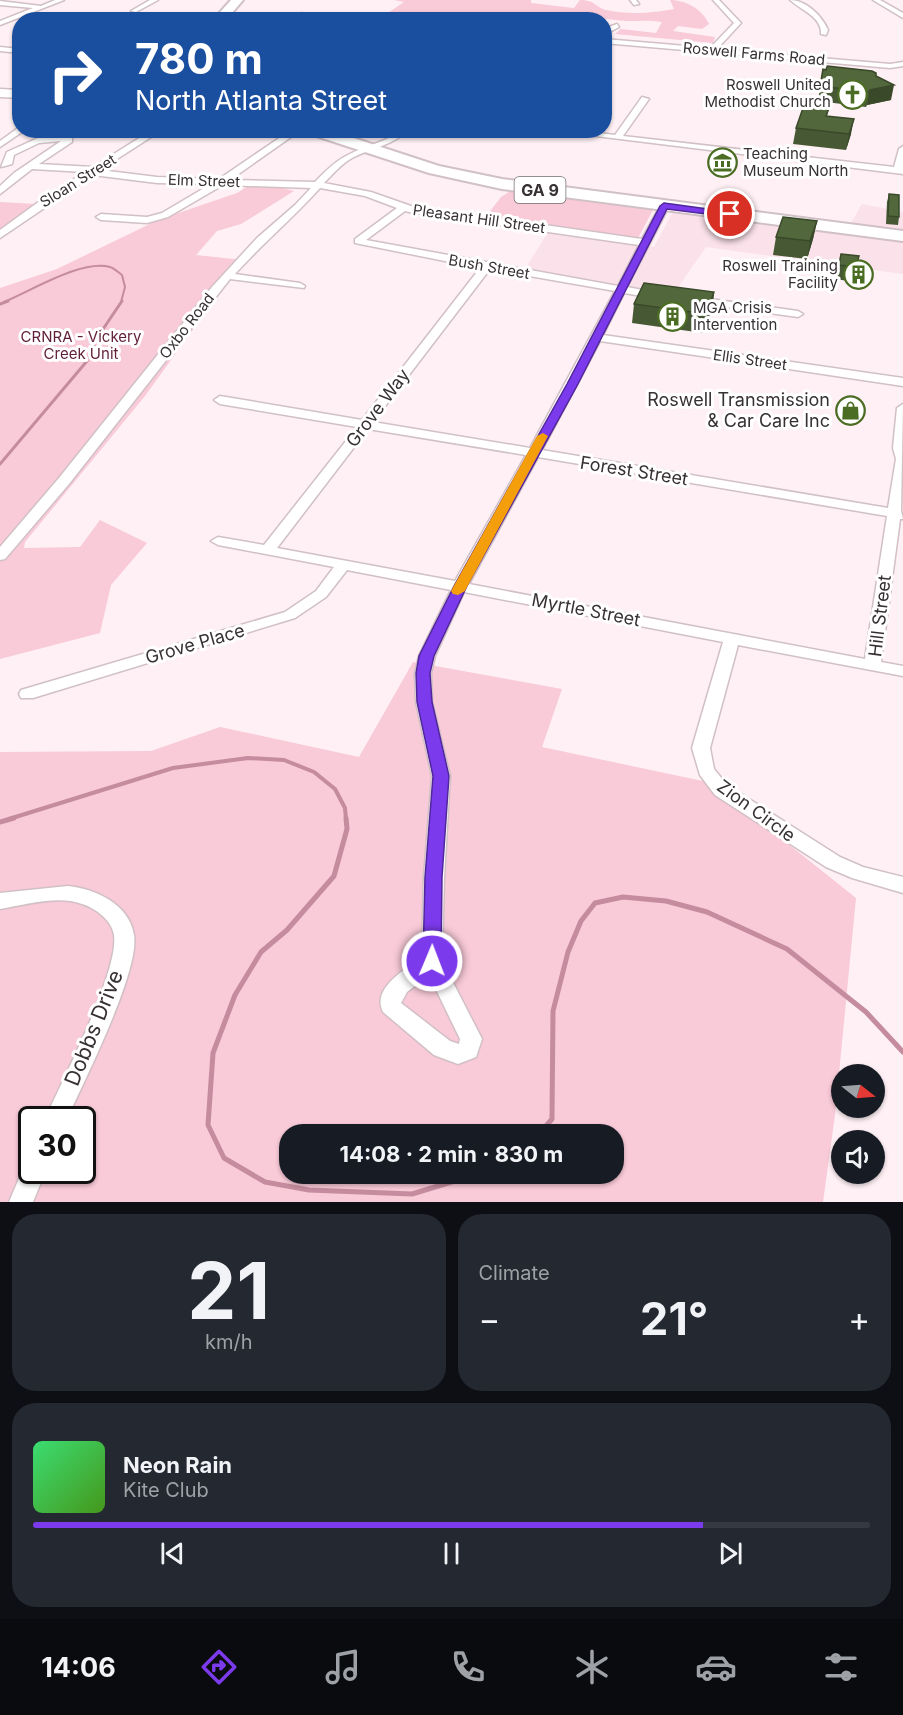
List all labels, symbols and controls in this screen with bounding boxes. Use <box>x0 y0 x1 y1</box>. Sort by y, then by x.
text: 780 m <box>135 33 263 84</box>
icon: right <box>36 36 114 114</box>
street label: Roswell Farms Road <box>682 38 826 69</box>
place label: Roswell United Methodist Church <box>705 75 831 111</box>
church icon: Roswell United Methodist Church <box>836 78 868 110</box>
text: North Atlanta Street <box>135 84 387 117</box>
place label: Teaching Museum North <box>743 144 848 180</box>
museum icon: Teaching Museum North <box>706 147 738 179</box>
street label: Sloan Street <box>36 150 119 211</box>
street label: Elm Street <box>168 170 241 191</box>
road number: GA 9 <box>514 177 566 203</box>
pin <box>704 188 755 239</box>
icon: arrive <box>713 197 746 230</box>
street label: Pleasant Hill Street <box>412 200 547 237</box>
street label: Bush Street <box>447 250 531 283</box>
place label: Roswell Training Facility <box>722 256 839 292</box>
building icon: Roswell Training Facility <box>843 259 875 291</box>
street label: Oxbo Road <box>155 289 218 362</box>
place label: MGA Crisis Intervention <box>693 298 777 334</box>
building icon: MGA Crisis Intervention <box>656 301 688 333</box>
park label: CRNRA - Vickery Creek Unit <box>21 327 142 363</box>
street label: Ellis Street <box>712 345 788 374</box>
street label: Grove Way <box>341 364 414 451</box>
place label: Roswell Transmission & Car Care Inc <box>647 389 830 431</box>
shop icon: Roswell Transmission & Car Care Inc <box>835 394 867 426</box>
street label: Forest Street <box>579 452 690 489</box>
street label: Hill Street <box>864 574 895 658</box>
street label: Myrtle Street <box>530 589 642 630</box>
street label: Grove Place <box>143 619 247 668</box>
street label: Zion Circle <box>713 775 799 846</box>
position arrow <box>400 929 464 993</box>
street label: Dobbs Drive <box>59 966 128 1089</box>
north arrow <box>831 1064 885 1118</box>
map controls <box>831 1064 885 1184</box>
speed limit sign: 30 <box>18 1106 96 1184</box>
button: sound <box>831 1130 885 1184</box>
text: 14:08 · 2 min · 830 m <box>340 1141 563 1167</box>
text: 21 <box>187 1243 270 1338</box>
text: Climate <box>479 1261 550 1285</box>
text: 21° <box>640 1291 708 1346</box>
text: − <box>479 1299 500 1339</box>
text: + <box>848 1299 870 1339</box>
text: km/h <box>205 1330 253 1354</box>
text: Neon Rain <box>123 1452 232 1478</box>
text: Kite Club <box>123 1478 209 1502</box>
icon: previous <box>156 1537 189 1570</box>
icon: pause <box>435 1537 468 1570</box>
icon: next <box>714 1537 747 1570</box>
icon: directions <box>198 1646 240 1688</box>
icon: music <box>322 1646 364 1688</box>
icon: phone <box>447 1646 489 1688</box>
icon: climate <box>571 1646 613 1688</box>
icon: car <box>695 1646 737 1688</box>
icon: filters <box>820 1646 862 1688</box>
text: 14:06 <box>41 1651 116 1684</box>

